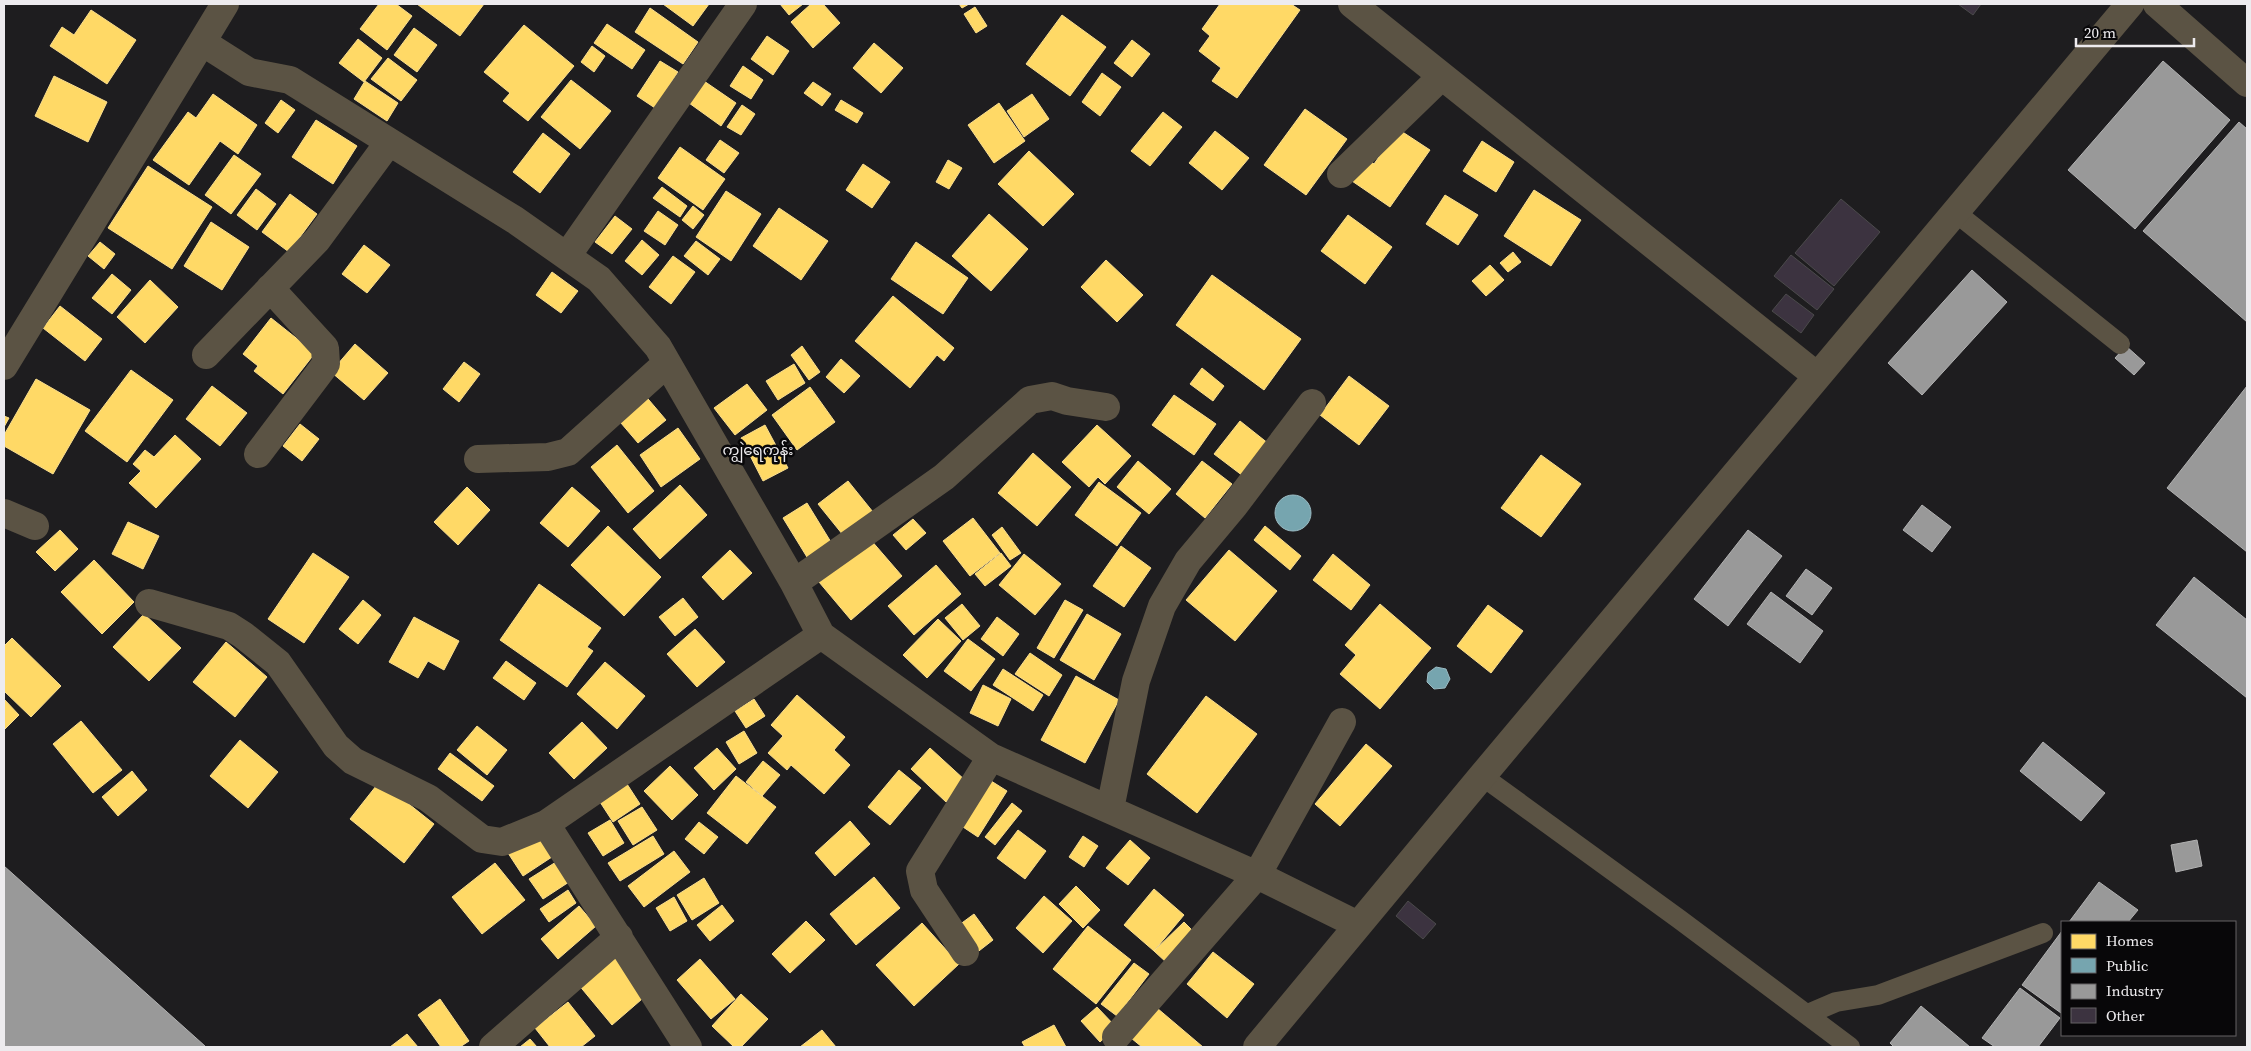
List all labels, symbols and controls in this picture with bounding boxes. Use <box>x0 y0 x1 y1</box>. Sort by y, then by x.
scale bar <box>2076 15 2194 47</box>
text: 20 m <box>2084 22 2116 43</box>
district label: ကျွဲရေကုန်း <box>723 439 793 463</box>
legend <box>2061 921 2236 1036</box>
text: Homes <box>2106 930 2153 951</box>
text: Public <box>2106 955 2148 976</box>
text: Industry <box>2106 980 2164 1001</box>
text: Other <box>2106 1005 2145 1026</box>

